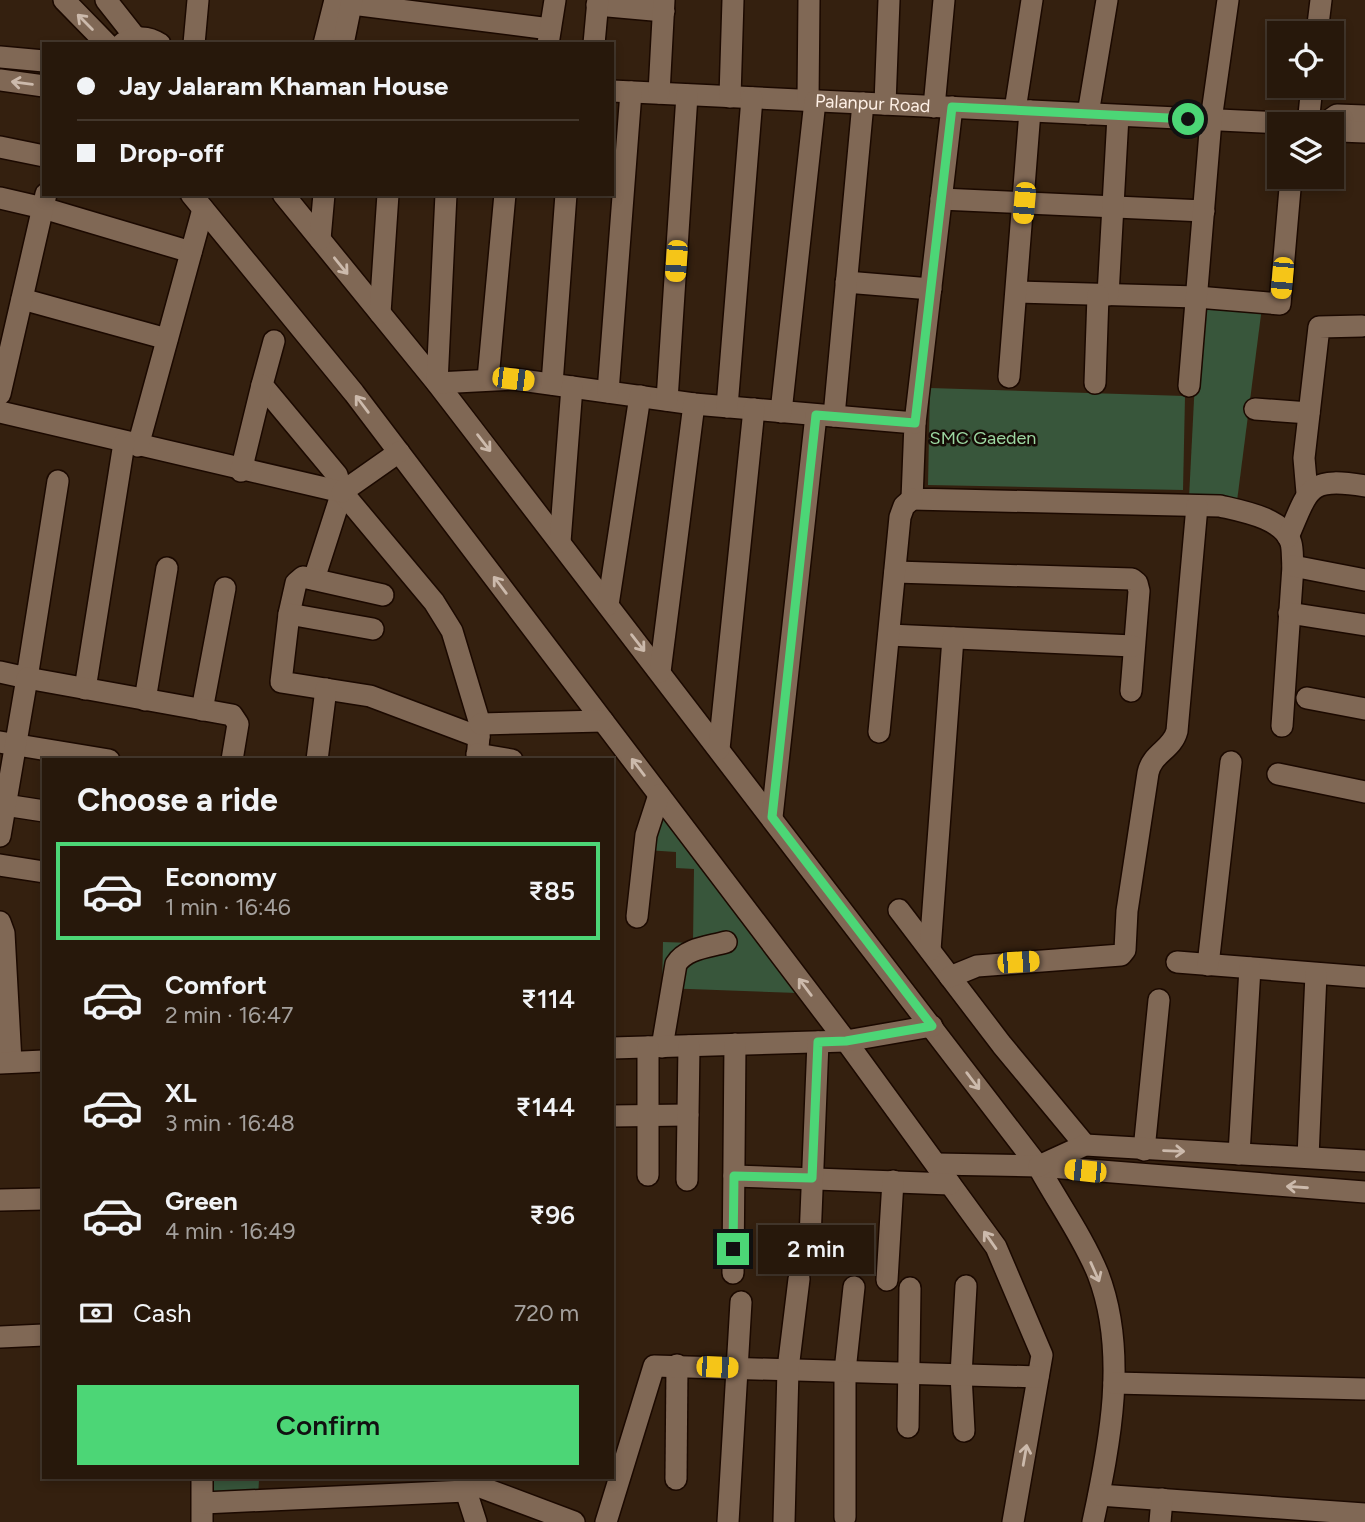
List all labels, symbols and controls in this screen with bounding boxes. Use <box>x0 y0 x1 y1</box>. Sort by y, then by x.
one-way arrow <box>77 14 94 31</box>
map controls <box>1267 21 1344 189</box>
button: locate <box>1267 21 1344 98</box>
text: Jay Jalaram Khaman House <box>119 70 448 102</box>
one-way arrow <box>11 76 34 89</box>
street label: Palanpur Road <box>815 90 931 117</box>
route start <box>1172 103 1204 135</box>
button: layers <box>1267 112 1344 189</box>
text: Drop-off <box>119 137 224 169</box>
car <box>1012 181 1037 225</box>
car <box>665 239 688 283</box>
one-way arrow <box>334 256 349 274</box>
car <box>1270 256 1295 300</box>
car <box>491 366 536 392</box>
one-way arrow <box>355 395 370 414</box>
park label: SMC Gaeden <box>930 427 1036 449</box>
one-way arrow <box>476 434 491 452</box>
one-way arrow <box>493 576 508 595</box>
one-way arrow <box>630 633 645 652</box>
one-way arrow <box>630 758 645 776</box>
text: Choose a ride <box>77 781 278 819</box>
icon: car <box>81 860 144 923</box>
text: Economy <box>165 861 277 893</box>
text: ₹85 <box>528 875 575 907</box>
text: 1 min · 16:46 <box>165 893 291 921</box>
car <box>997 950 1040 974</box>
icon: car <box>81 968 144 1031</box>
text: Comfort <box>165 969 267 1001</box>
one-way arrow <box>797 978 812 997</box>
text: ₹114 <box>521 983 575 1015</box>
text: 2 min · 16:47 <box>165 1001 293 1029</box>
one-way arrow <box>966 1071 981 1089</box>
icon: car <box>81 1076 144 1139</box>
text: XL <box>165 1077 197 1109</box>
text: ₹144 <box>516 1091 575 1123</box>
text: 3 min · 16:48 <box>165 1109 295 1137</box>
one-way arrow <box>1163 1144 1186 1157</box>
car <box>1064 1158 1107 1184</box>
one-way arrow <box>1286 1180 1309 1193</box>
icon: car <box>81 1184 144 1247</box>
text: Green <box>165 1185 238 1217</box>
text: ₹96 <box>529 1199 575 1231</box>
text: 4 min · 16:49 <box>165 1217 296 1245</box>
callout: 2 min <box>758 1224 873 1274</box>
one-way arrow <box>983 1231 997 1250</box>
route end <box>717 1233 749 1265</box>
text: 2 min <box>787 1235 845 1263</box>
one-way arrow <box>1089 1261 1102 1282</box>
icon: cash <box>77 1294 115 1332</box>
text: Cash <box>133 1297 192 1329</box>
text: 720 m <box>514 1299 579 1327</box>
car <box>696 1356 739 1378</box>
button: Confirm <box>77 1385 579 1465</box>
one-way arrow <box>1019 1444 1032 1467</box>

